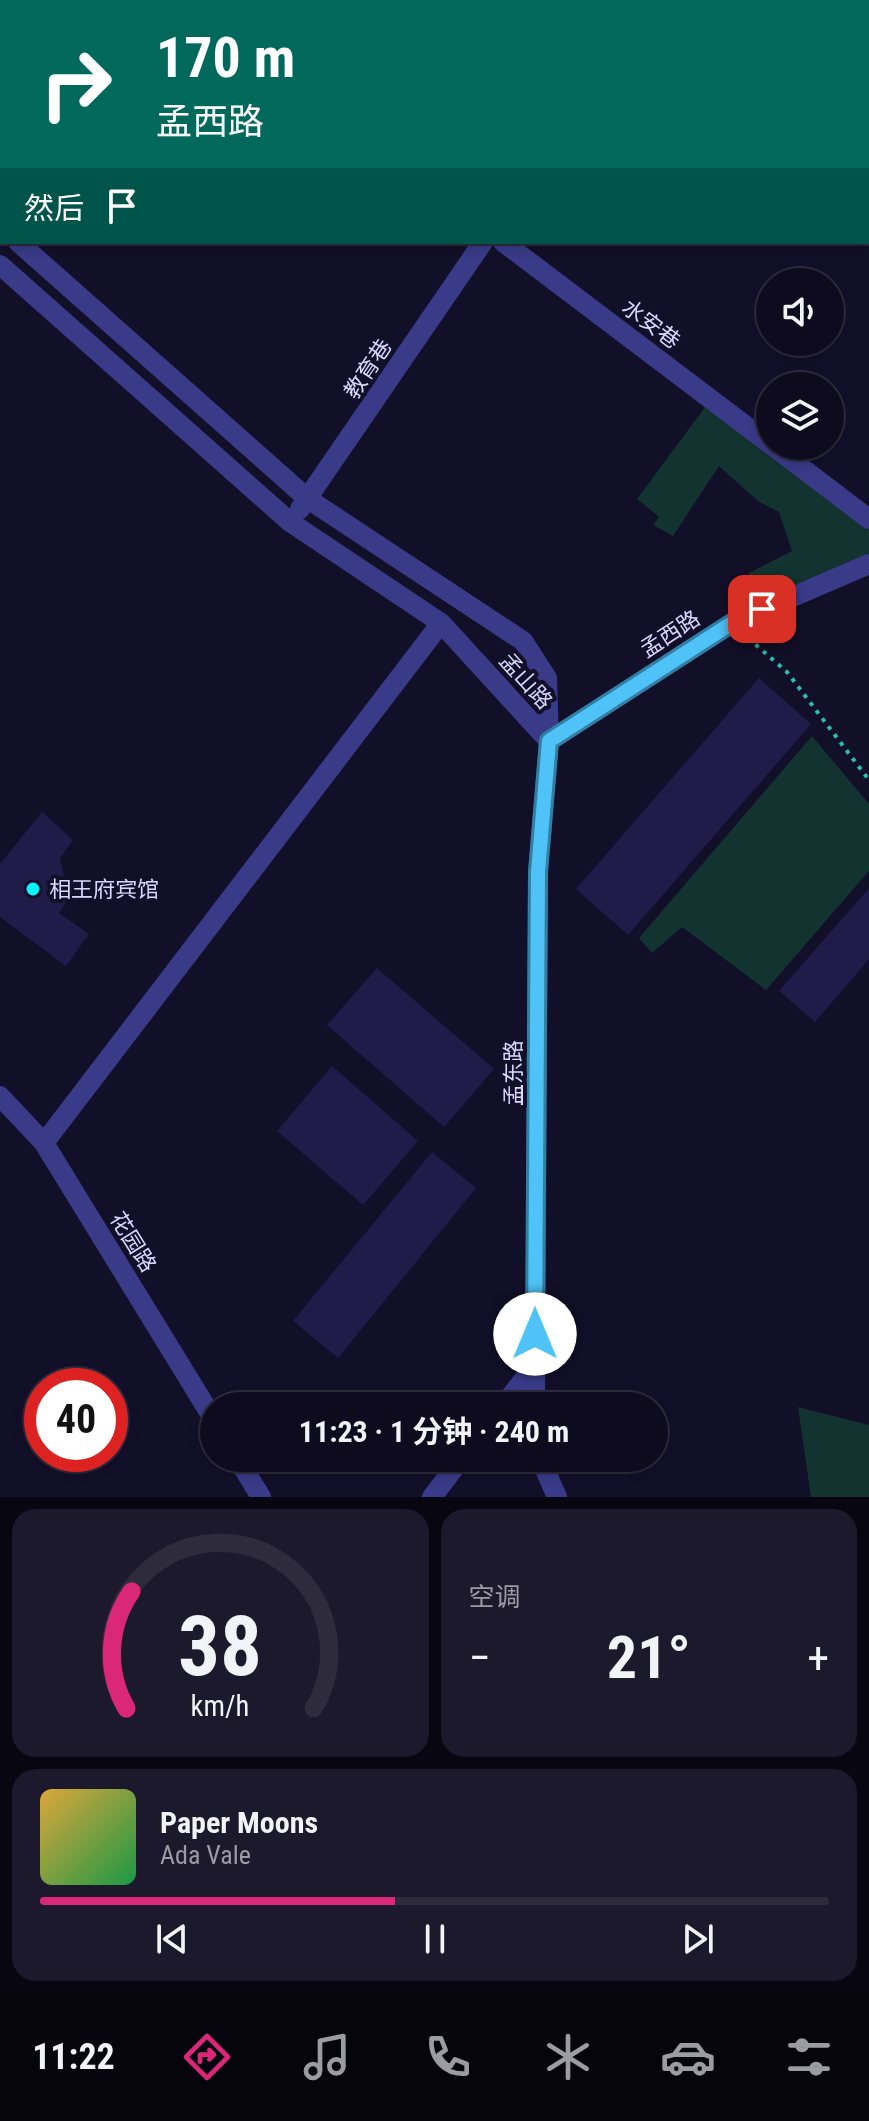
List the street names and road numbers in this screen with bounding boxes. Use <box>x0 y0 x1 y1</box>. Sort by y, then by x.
street label: 水安巷 <box>617 294 685 354</box>
street label: 教育巷 <box>339 335 397 403</box>
street label: 孟西路 <box>636 606 704 662</box>
street label: 孟山路 <box>495 648 557 714</box>
street label: 孟东路 <box>501 1040 526 1106</box>
street label: 花园路 <box>105 1207 161 1277</box>

